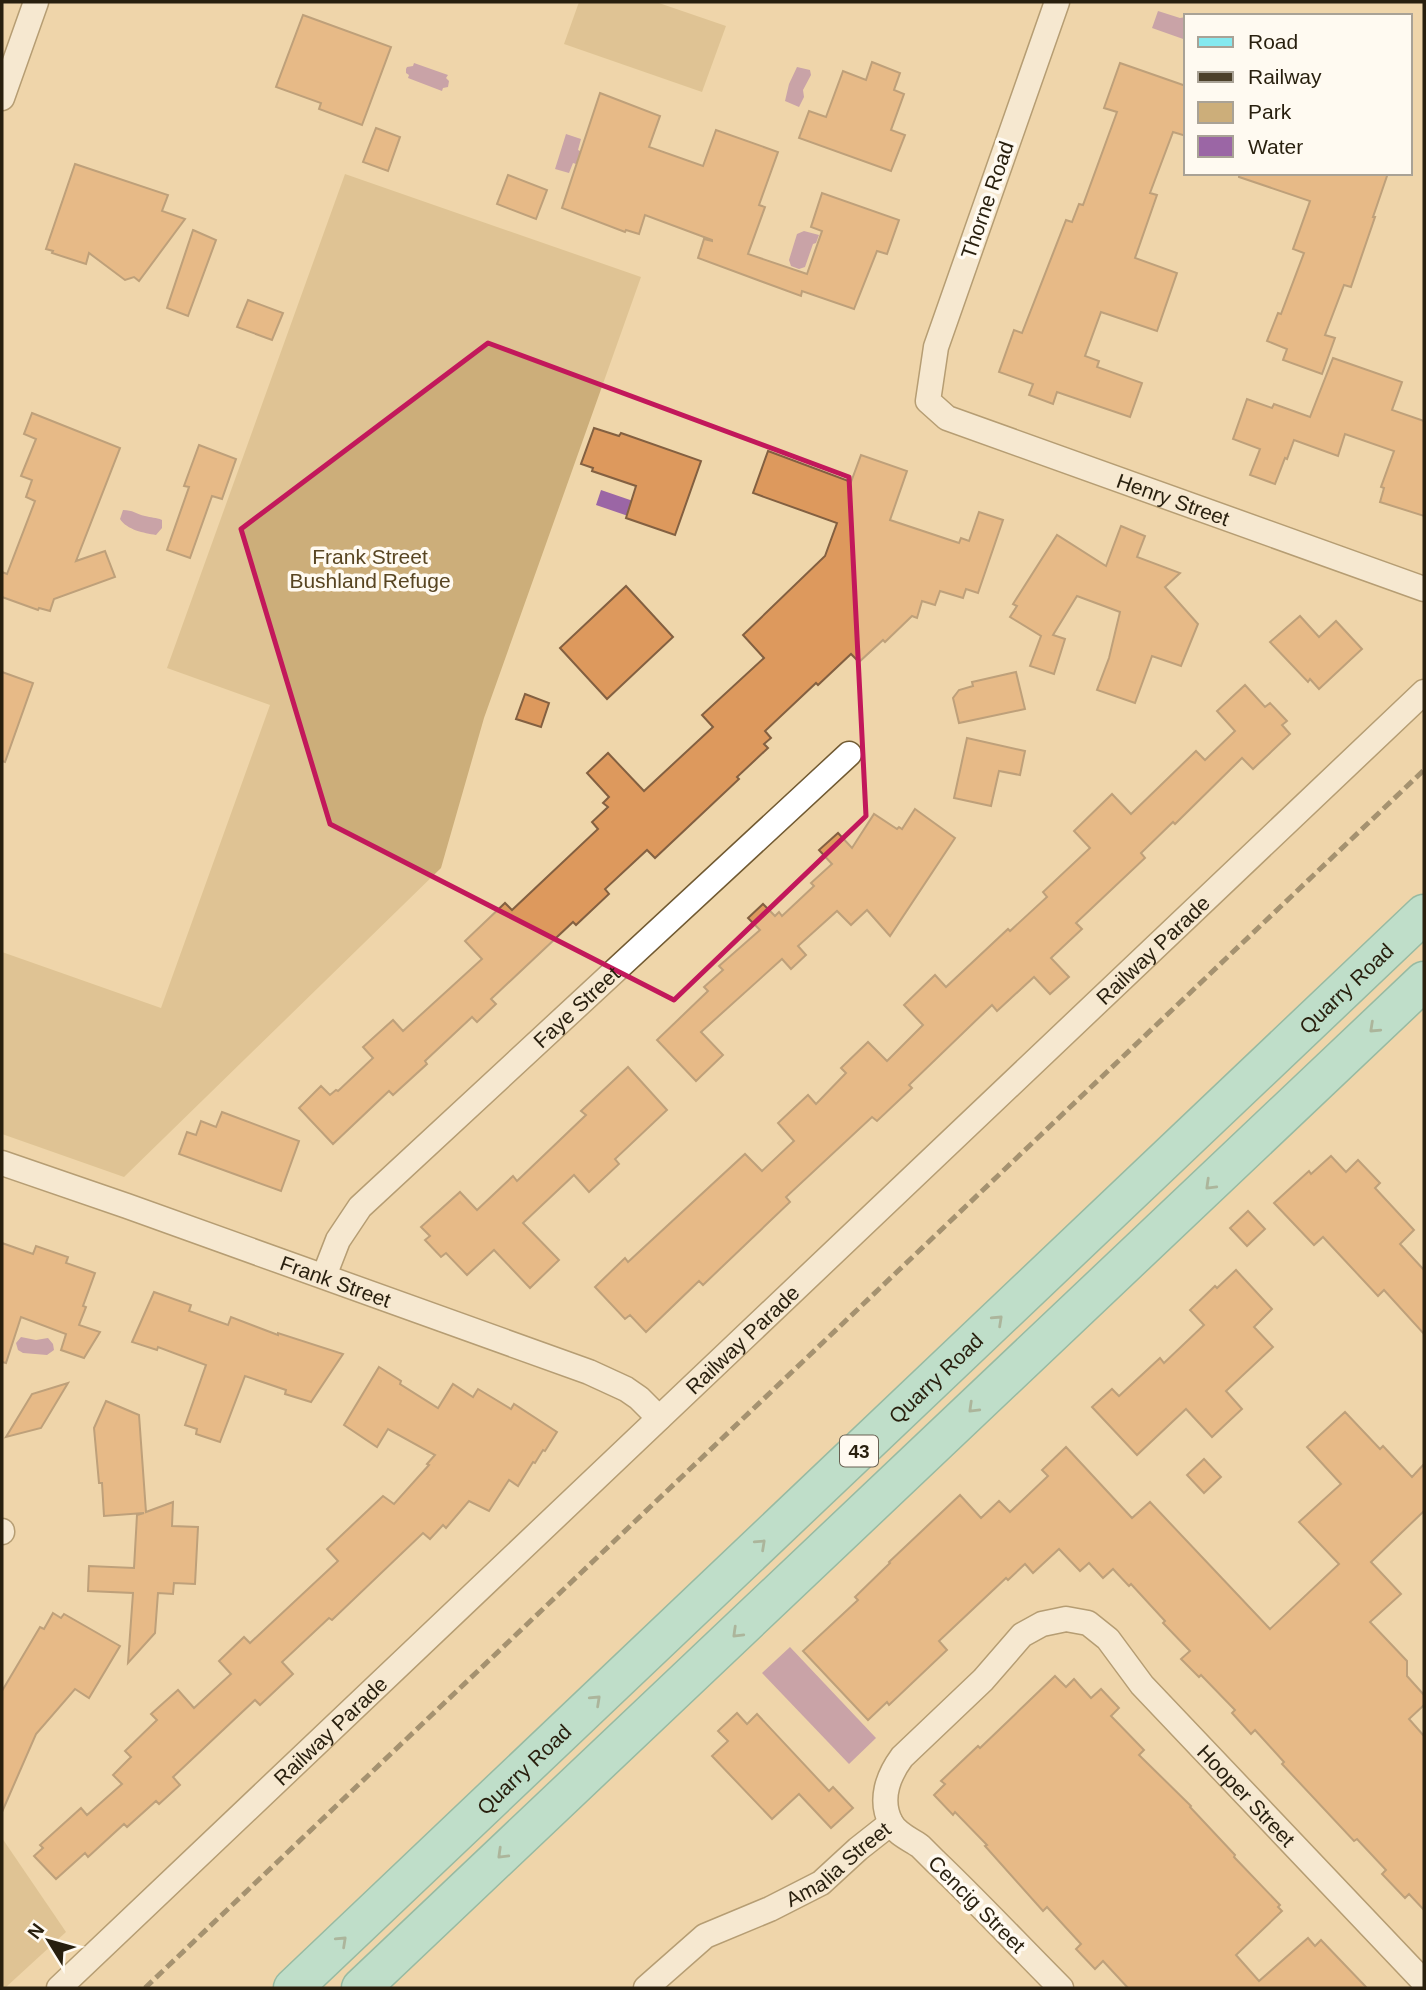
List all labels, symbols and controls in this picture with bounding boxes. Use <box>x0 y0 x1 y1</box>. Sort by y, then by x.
legend <box>1184 14 1412 175</box>
text: Road <box>1248 30 1298 53</box>
text: Railway <box>1248 65 1322 88</box>
text: Park <box>1248 100 1292 123</box>
text: Water <box>1248 135 1303 158</box>
street label: Thorne Road <box>956 138 1018 262</box>
street label: Henry Street <box>1114 468 1233 530</box>
park label: Frank Street Bushland Refuge <box>289 545 451 592</box>
street label: Railway Parade <box>1091 891 1214 1009</box>
street label: Quarry Road <box>1294 938 1397 1038</box>
street label: Faye Street <box>529 961 624 1052</box>
one-way arrow <box>1369 1019 1382 1032</box>
one-way arrow <box>1205 1176 1218 1189</box>
street label: Frank Street <box>277 1251 394 1311</box>
street label: Railway Parade <box>681 1280 803 1398</box>
one-way arrow <box>989 1315 1002 1328</box>
street label: Quarry Road <box>884 1328 987 1428</box>
one-way arrow <box>968 1400 981 1413</box>
road number: 43 <box>840 1436 878 1466</box>
one-way arrow <box>753 1539 766 1552</box>
one-way arrow <box>732 1624 745 1637</box>
street label: Railway Parade <box>269 1671 392 1789</box>
one-way arrow <box>588 1696 601 1709</box>
street label: Quarry Road <box>472 1719 575 1819</box>
street label: Hooper Street <box>1193 1740 1300 1851</box>
street label: Amalia Street <box>782 1817 895 1911</box>
one-way arrow <box>497 1846 510 1859</box>
street label: Cencig Street <box>924 1851 1030 1957</box>
north arrow <box>14 1906 84 1976</box>
text: N <box>23 1919 48 1943</box>
one-way arrow <box>334 1937 347 1950</box>

